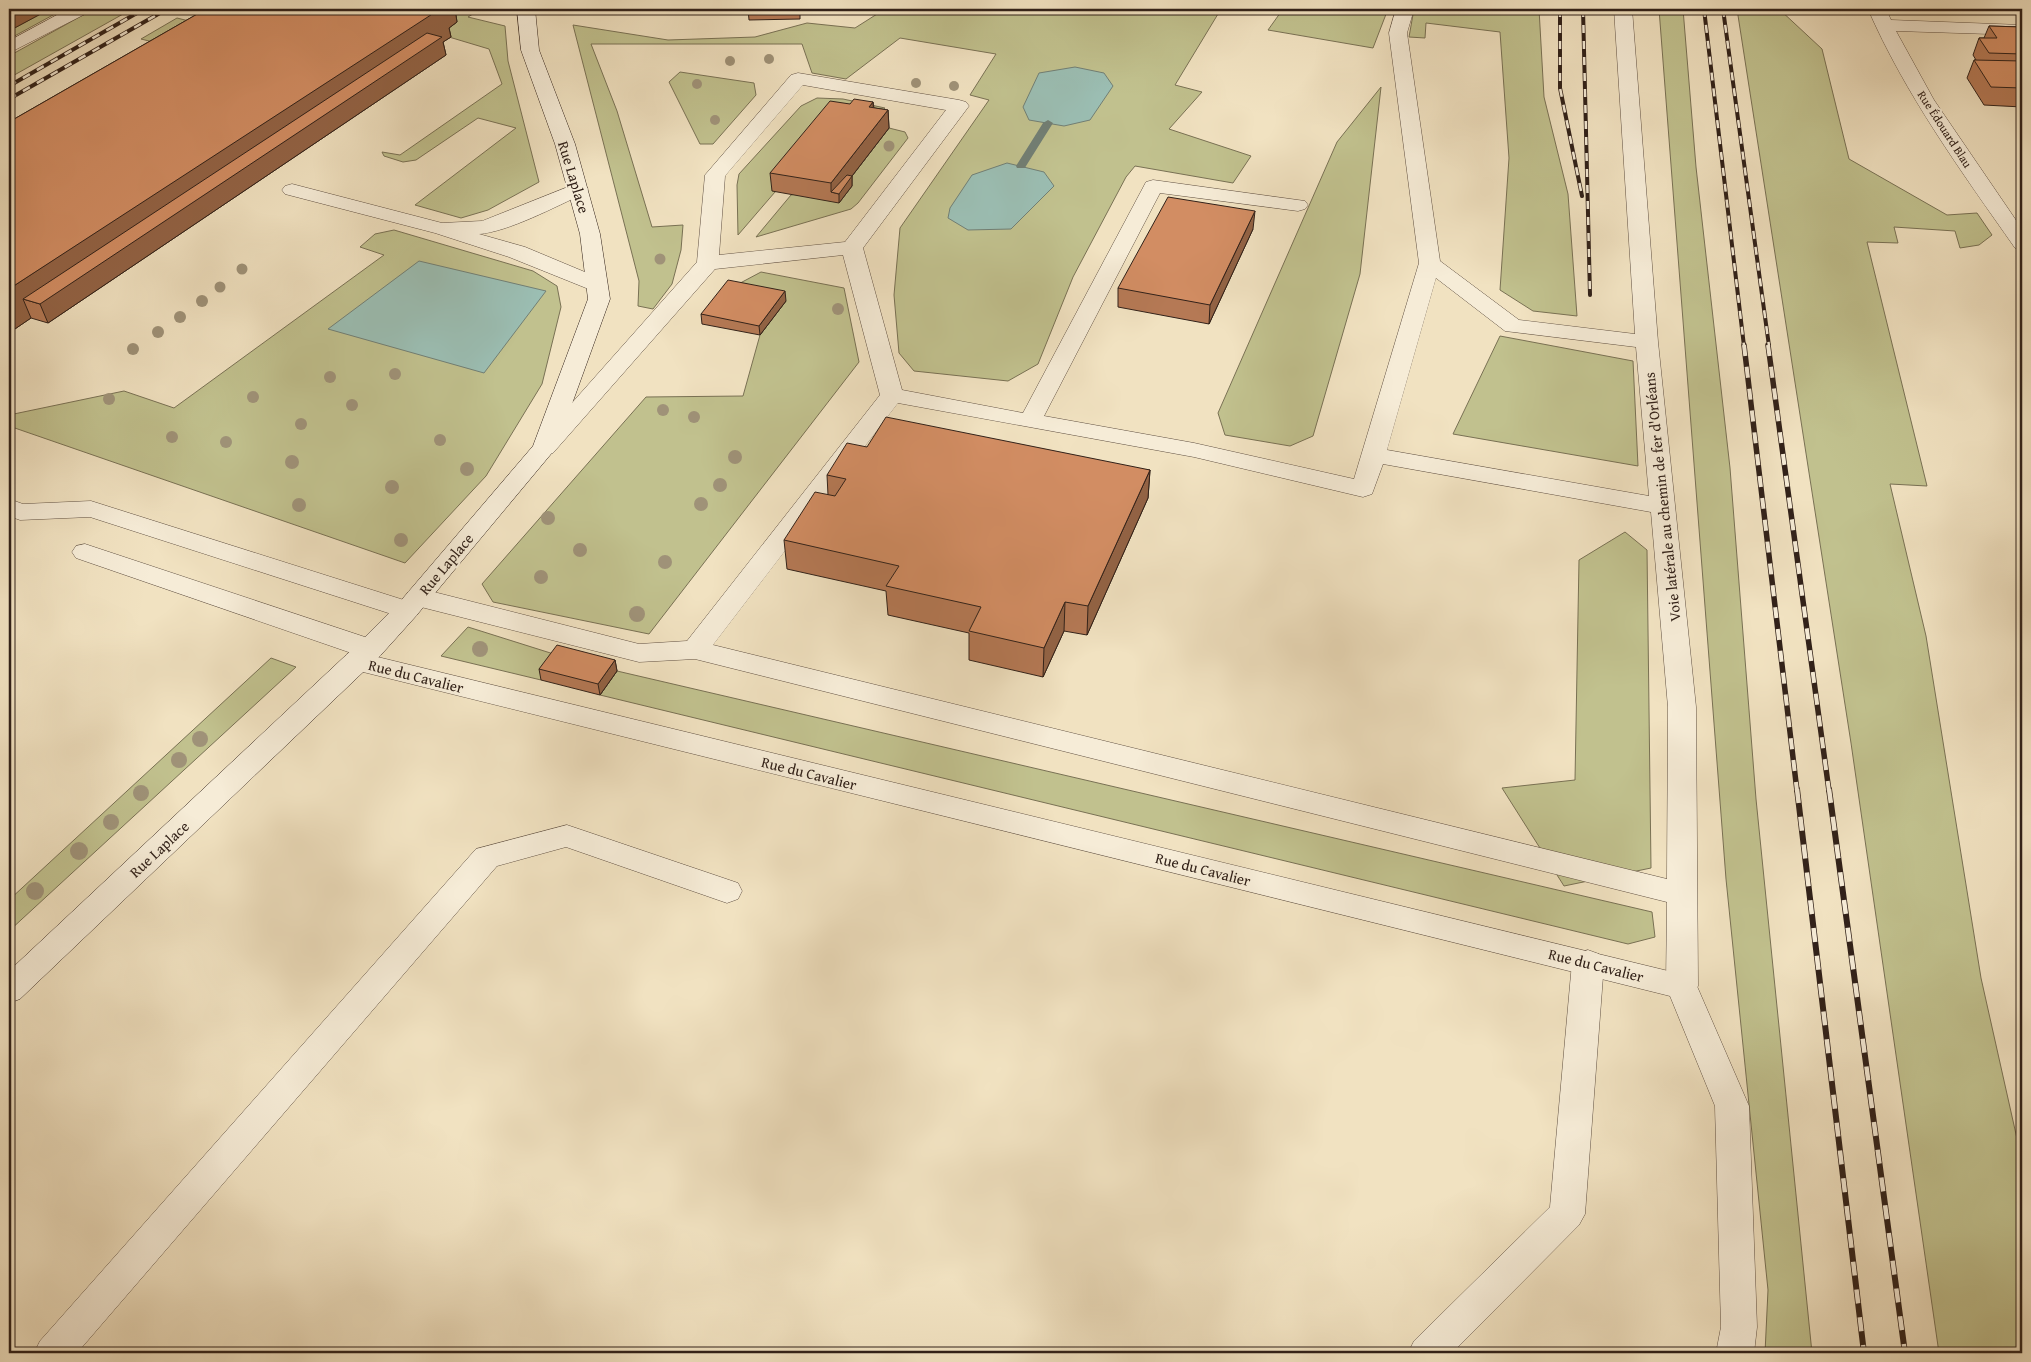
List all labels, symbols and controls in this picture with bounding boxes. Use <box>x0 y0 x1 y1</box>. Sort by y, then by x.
street label: Rue Édouard Blau <box>1914 87 1977 171</box>
street label: Rue Laplace <box>553 138 595 216</box>
street label: Voie latérale au chemin de fer d'Orléans <box>1638 371 1686 623</box>
street label: Rue Laplace <box>414 529 478 599</box>
street label: Rue du Cavalier <box>366 654 466 698</box>
street label: Rue du Cavalier <box>759 751 859 795</box>
street label: Rue Laplace <box>125 816 193 882</box>
street label: Rue du Cavalier <box>1153 847 1253 891</box>
street label: Rue du Cavalier <box>1546 943 1646 987</box>

